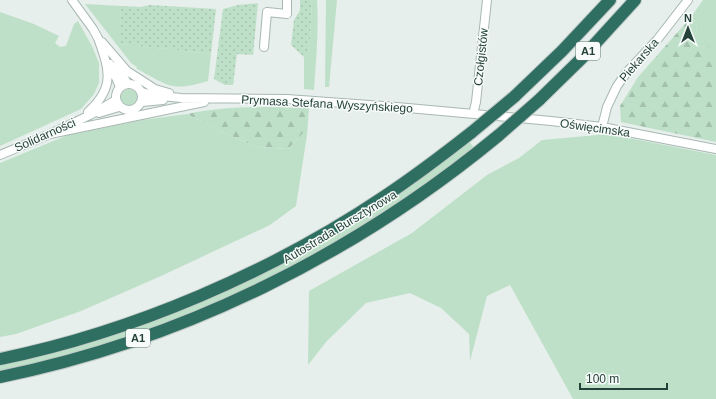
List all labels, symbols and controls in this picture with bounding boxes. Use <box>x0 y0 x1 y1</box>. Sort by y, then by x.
north arrow <box>668 8 708 48</box>
text: N <box>684 12 692 24</box>
street label: Czołgistów <box>471 27 491 87</box>
street label: Piekarska <box>616 35 662 84</box>
road number: A1 <box>576 42 600 60</box>
street label: Prymasa Stefana Wyszyńskiego <box>241 93 414 116</box>
street label: Solidarności <box>12 115 78 155</box>
street label: Oświęcimska <box>559 116 631 140</box>
street label: Autostrada Bursztynowa <box>281 187 400 266</box>
road number: A1 <box>126 329 150 347</box>
scale bar <box>580 365 667 391</box>
text: 100 m <box>586 372 619 386</box>

